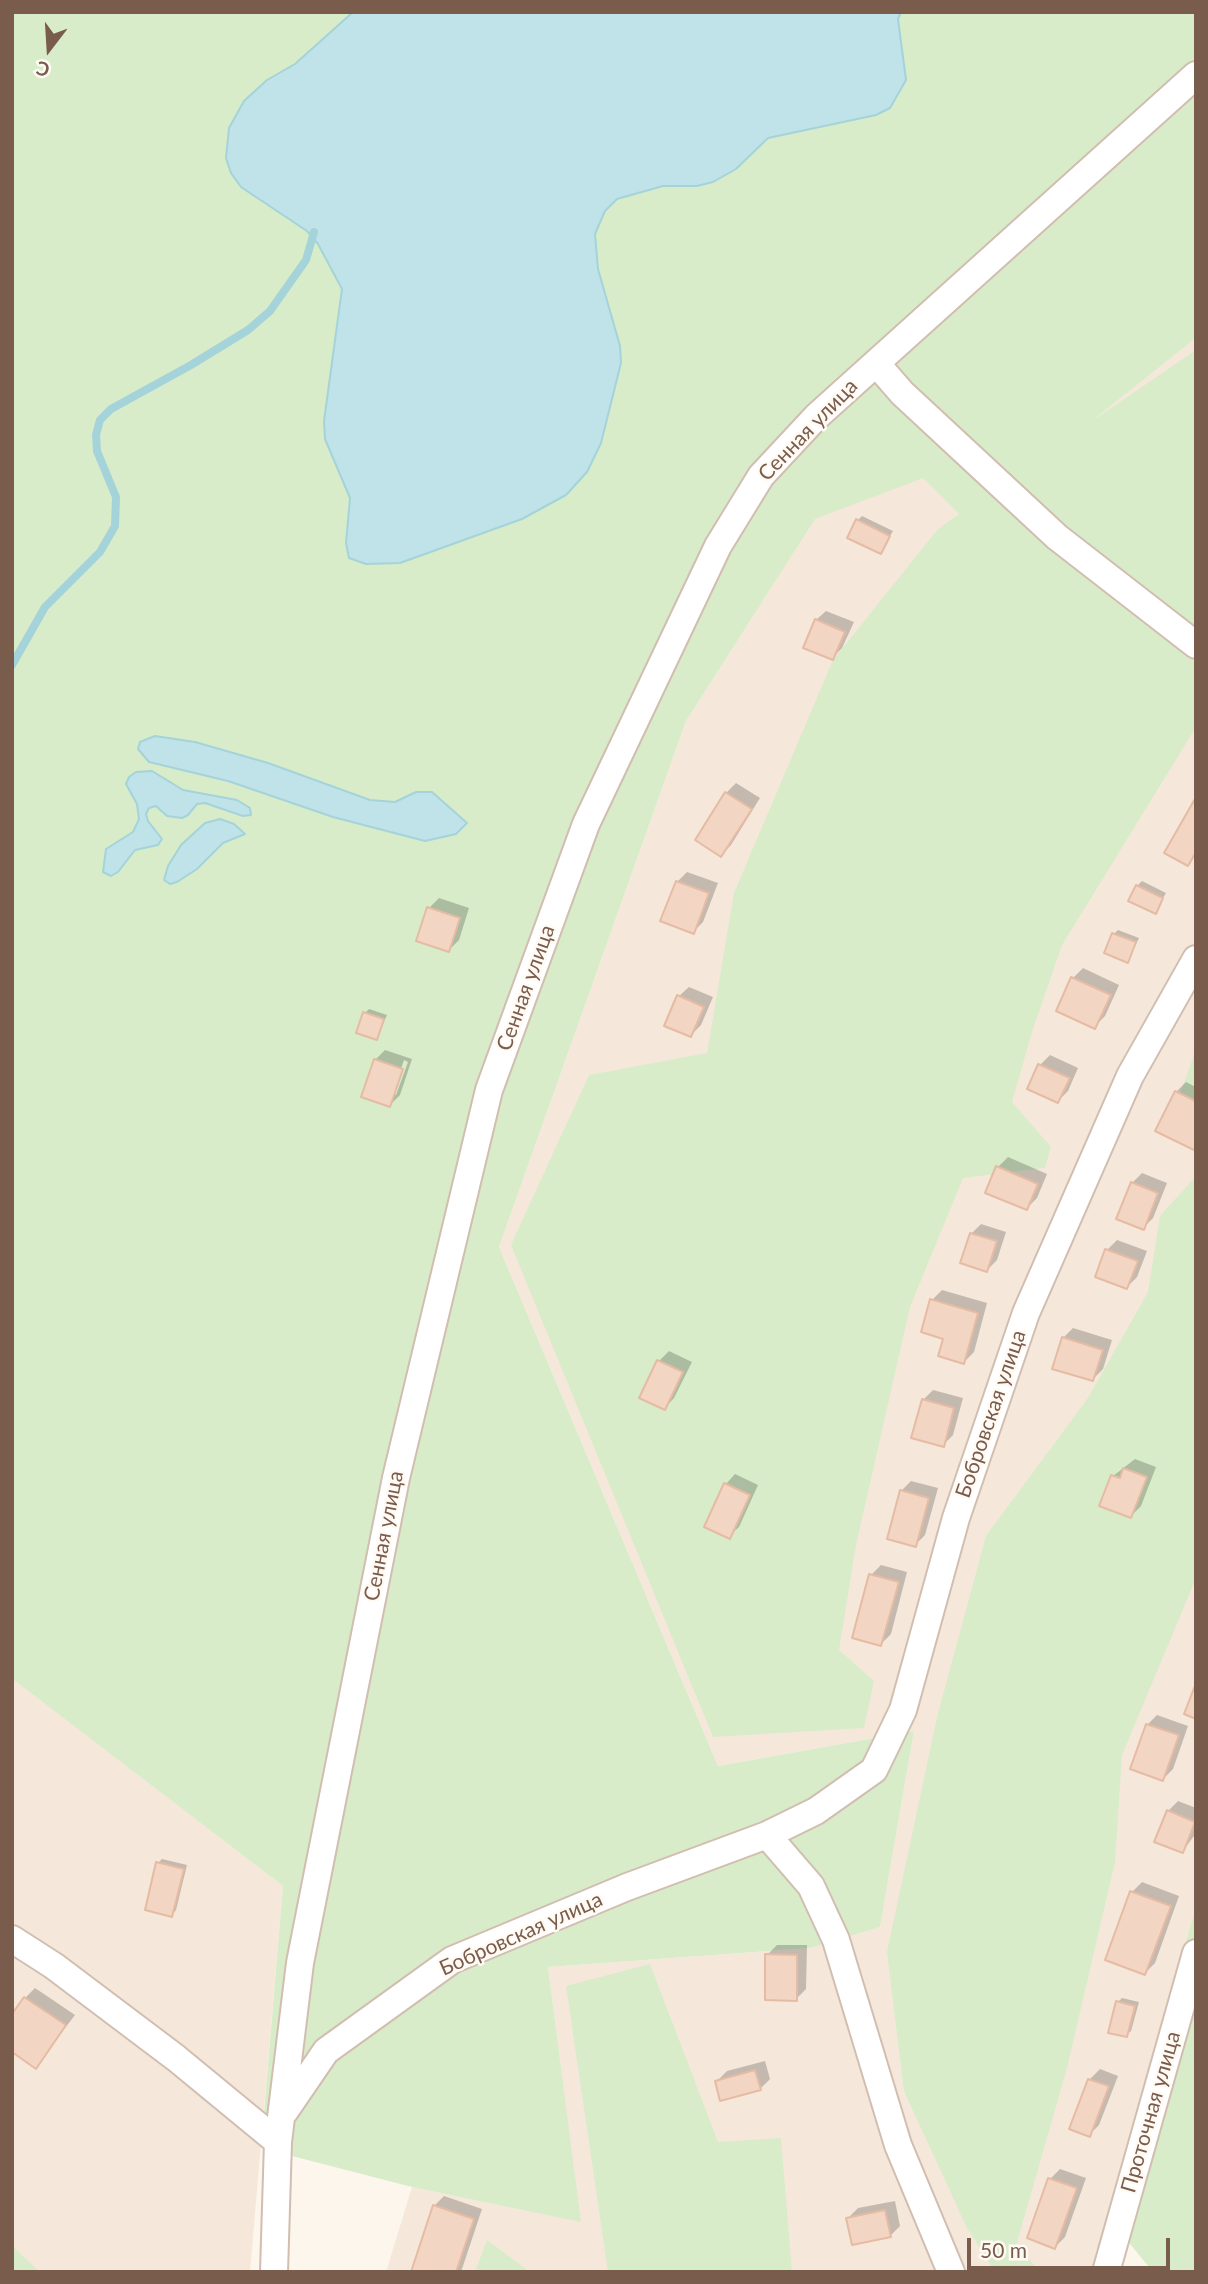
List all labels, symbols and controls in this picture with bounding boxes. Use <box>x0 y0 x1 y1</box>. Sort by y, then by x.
north arrow <box>14 14 84 84</box>
text: С <box>33 57 52 82</box>
street label: Сенная улица <box>753 374 863 486</box>
street label: Сенная улица <box>492 922 560 1054</box>
street label: Бобровская улица <box>950 1327 1032 1501</box>
street label: Сенная улица <box>359 1469 409 1603</box>
street label: Бобровская улица <box>436 1887 606 1981</box>
street label: Проточная улица <box>1116 2028 1186 2196</box>
scale bar <box>970 2224 1173 2268</box>
text: 50 m <box>980 2237 1027 2262</box>

